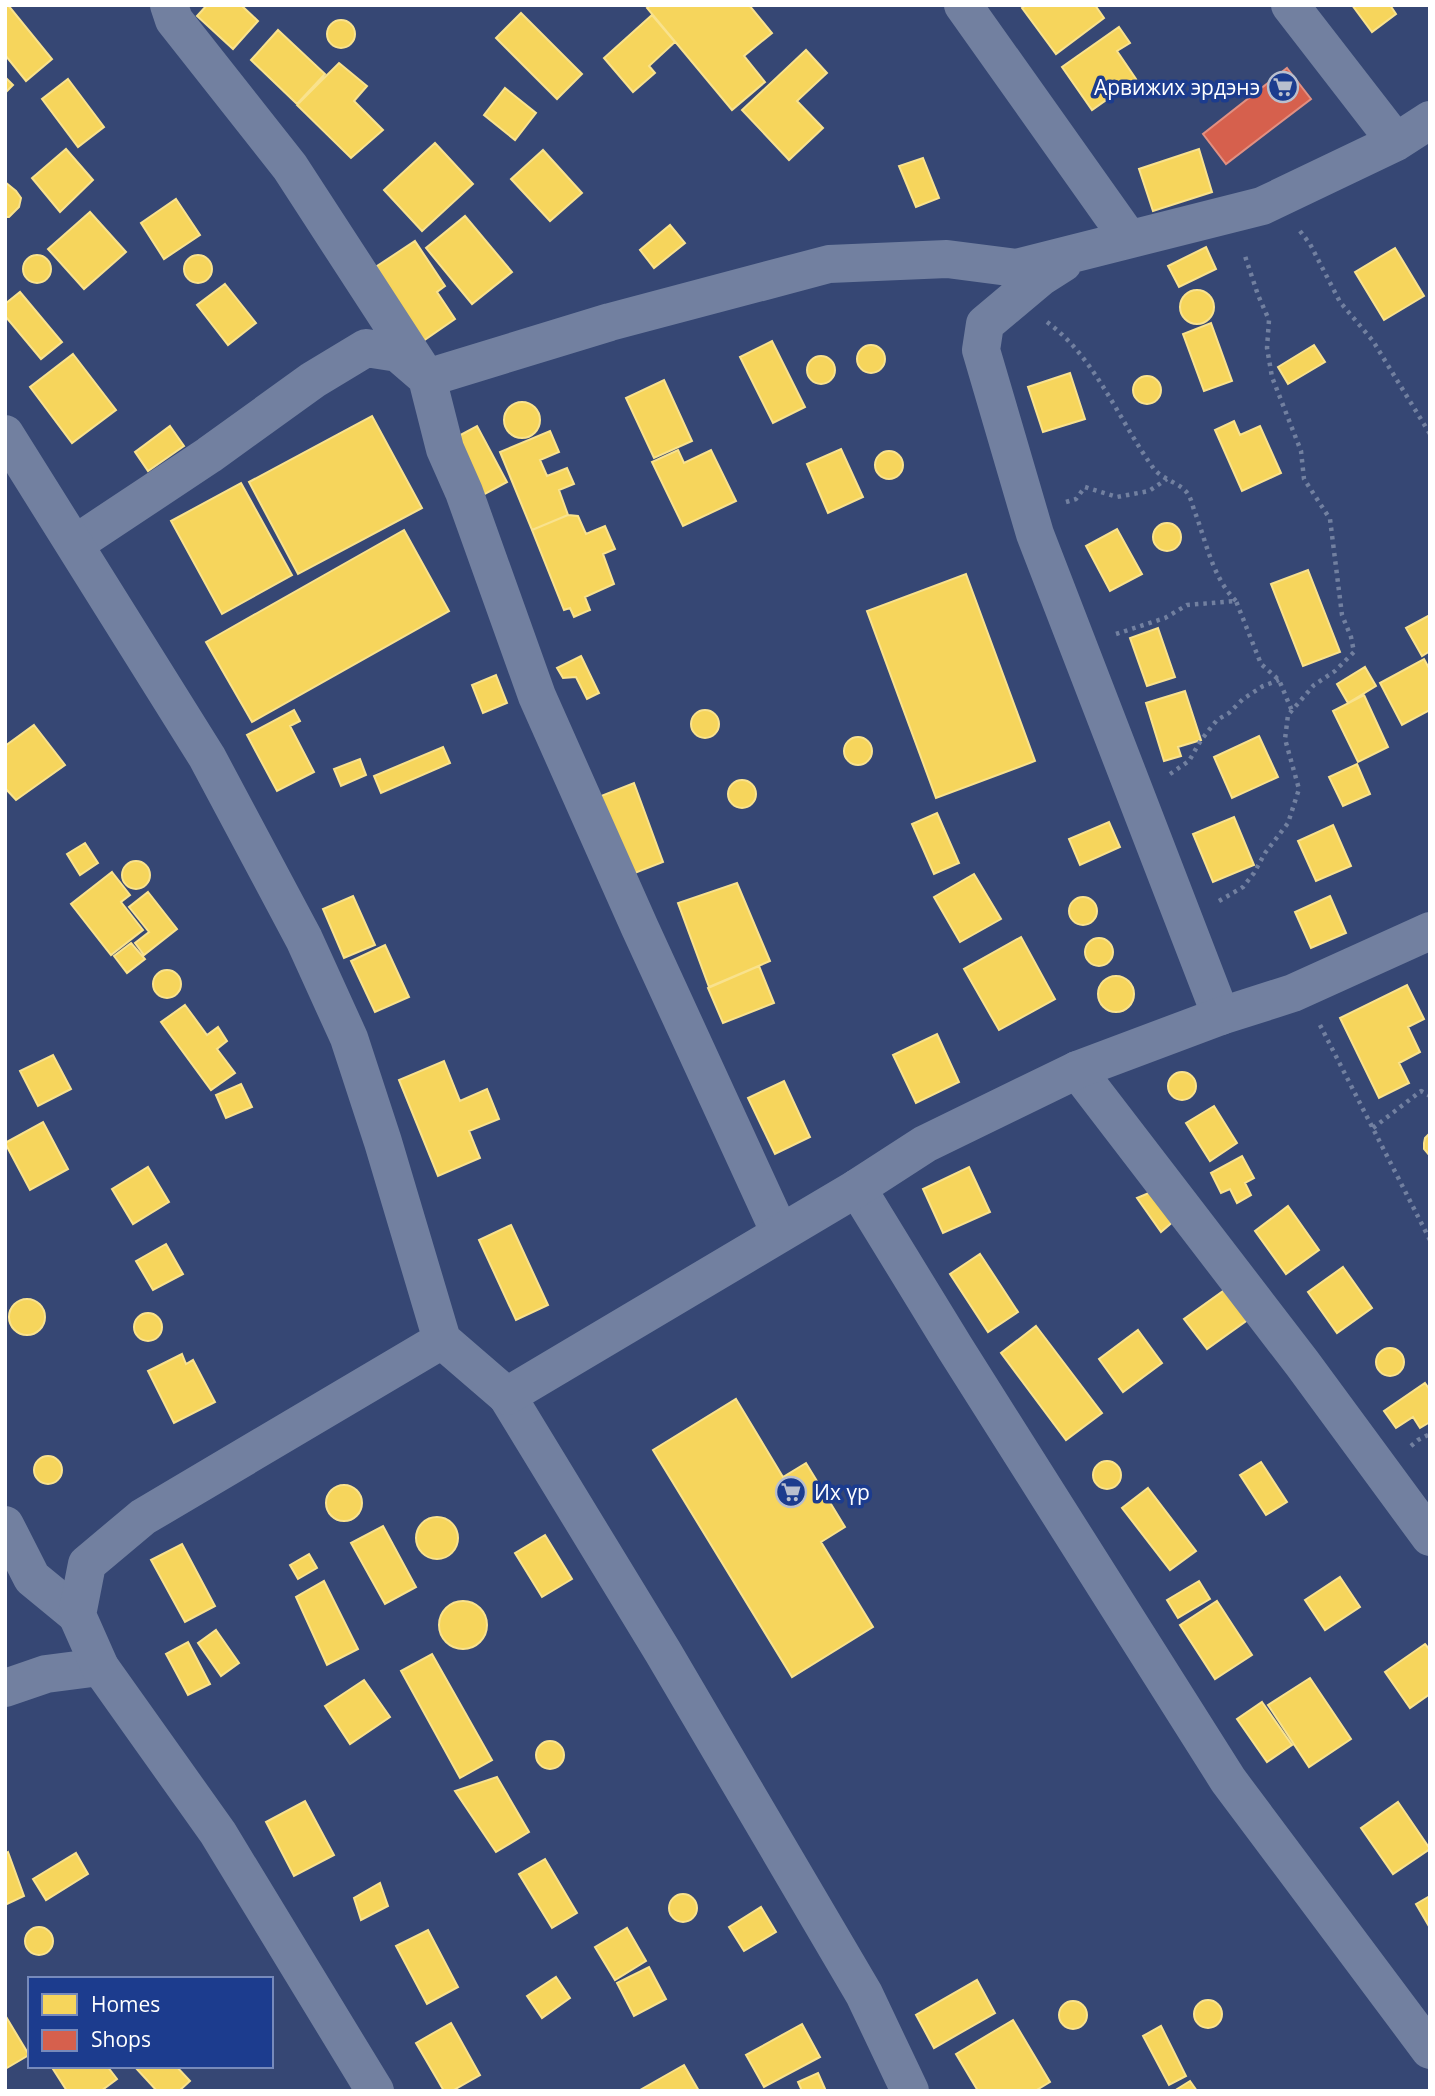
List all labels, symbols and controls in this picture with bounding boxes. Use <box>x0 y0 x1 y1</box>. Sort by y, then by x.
supermarket icon: Арвижих эрдэнэ <box>1266 70 1300 104</box>
place label: Арвижих эрдэнэ <box>1094 73 1260 101</box>
supermarket icon: Их үр <box>774 1475 808 1509</box>
place label: Их үр <box>814 1478 870 1506</box>
legend <box>28 1977 273 2068</box>
text: Homes <box>91 1990 160 2018</box>
text: Shops <box>91 2025 151 2053</box>

